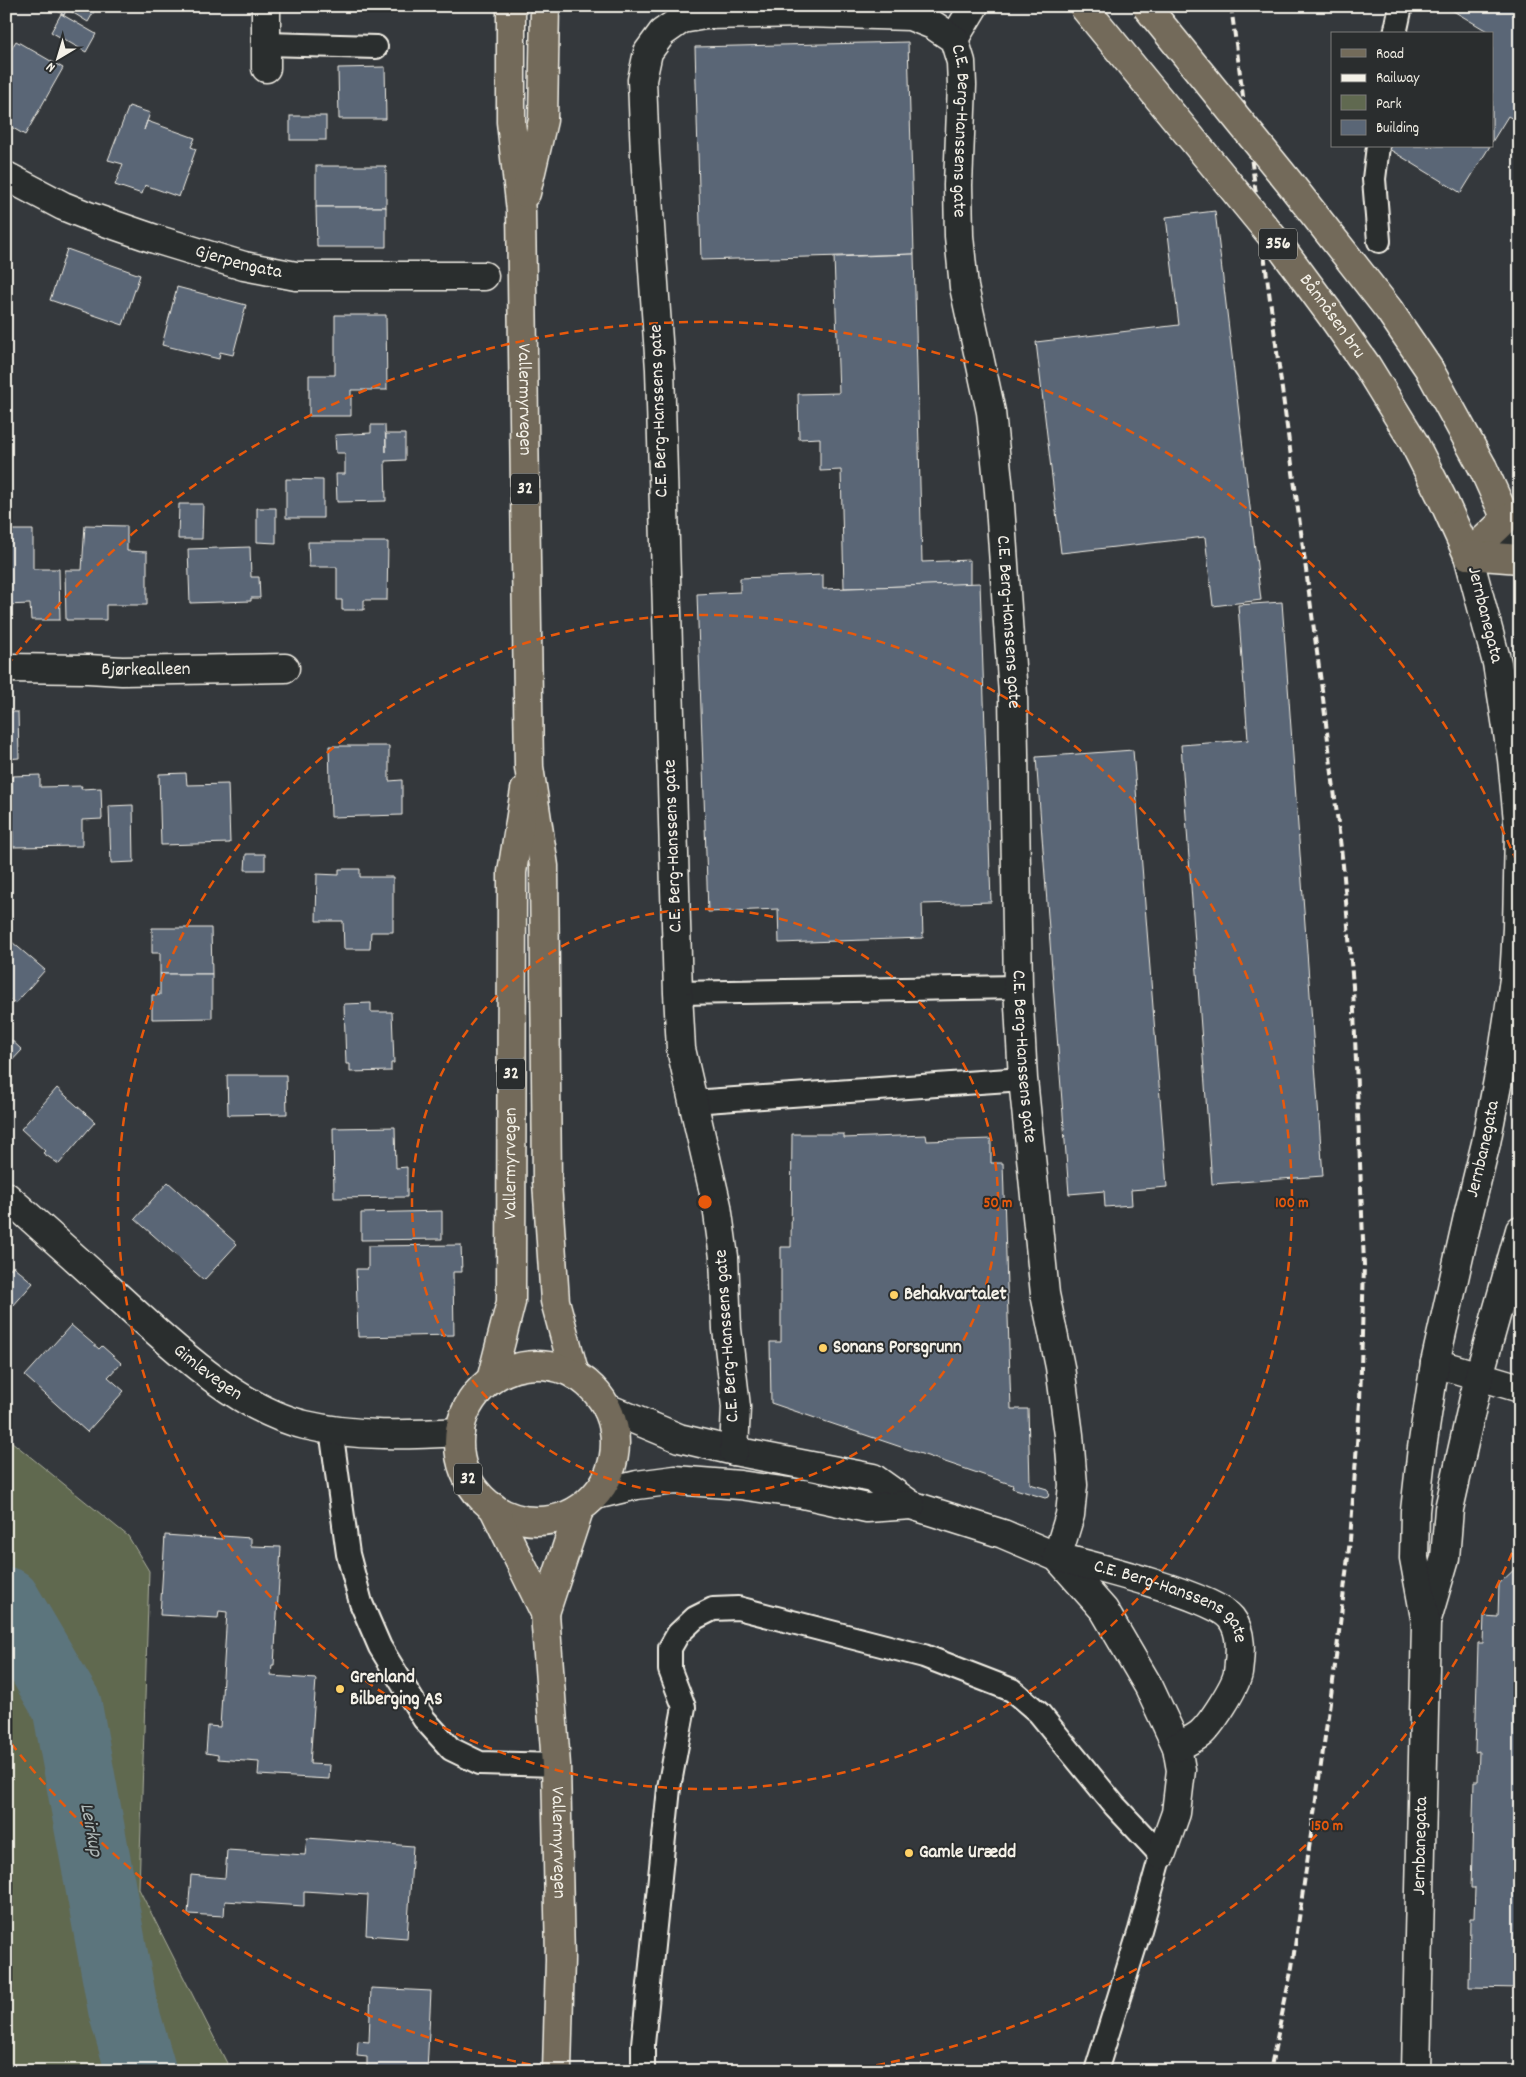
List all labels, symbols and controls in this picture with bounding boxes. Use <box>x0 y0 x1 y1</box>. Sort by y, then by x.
north arrow <box>32 32 82 82</box>
legend <box>1331 32 1494 148</box>
street label: C.E. Berg-Hanssens gate <box>943 41 976 218</box>
text: Road <box>1376 44 1404 66</box>
text: N <box>42 57 60 77</box>
text: Railway <box>1376 68 1420 90</box>
text: Park <box>1376 94 1402 116</box>
text: Building <box>1376 118 1419 140</box>
road number: 356 <box>1259 228 1297 260</box>
street label: Gjerpengata <box>192 238 285 287</box>
street label: Bånnåsen bru <box>1292 269 1371 364</box>
street label: C.E. Berg-Hanssens gate <box>643 324 677 498</box>
street label: Vallermyrvegen <box>509 343 538 456</box>
road number: 32 <box>511 474 539 504</box>
street label: C.E. Berg-Hanssens gate <box>989 534 1027 709</box>
street label: Jernbanegata <box>1459 564 1509 667</box>
street label: Bjørkealleen <box>101 656 191 685</box>
street label: C.E. Berg-Hanssens gate <box>657 759 691 933</box>
street label: C.E. Berg-Hanssens gate <box>1004 970 1043 1144</box>
road number: 32 <box>497 1058 525 1090</box>
street label: Jernbanegata <box>1460 1097 1507 1200</box>
street label: Vallermyrvegen <box>498 1107 525 1220</box>
centre of rings <box>696 1193 714 1211</box>
text: 50 m <box>984 1193 1012 1215</box>
text: 100 m <box>1275 1193 1309 1215</box>
street label: C.E. Berg-Hanssens gate <box>708 1249 748 1423</box>
place label: Behakvartalet <box>904 1282 1006 1309</box>
marker: Behakvartalet <box>888 1289 900 1301</box>
place label: Sonans Porsgrunn <box>833 1335 962 1362</box>
street label: Gimlevegen <box>166 1338 247 1408</box>
marker: Sonans Porsgrunn <box>817 1342 829 1354</box>
road number: 32 <box>454 1464 482 1495</box>
street label: C.E. Berg-Hanssens gate <box>1090 1553 1253 1644</box>
place label: Grenland Bilberging AS <box>350 1665 443 1714</box>
marker: Grenland Bilberging AS <box>334 1683 346 1695</box>
street label: Vallermyrvegen <box>543 1786 572 1899</box>
street label: Jernbanegata <box>1406 1795 1436 1896</box>
water label: Leirkup <box>71 1801 109 1860</box>
text: 150 m <box>1311 1816 1343 1838</box>
place label: Gamle Urædd <box>919 1840 1016 1867</box>
marker: Gamle Urædd <box>903 1847 915 1859</box>

